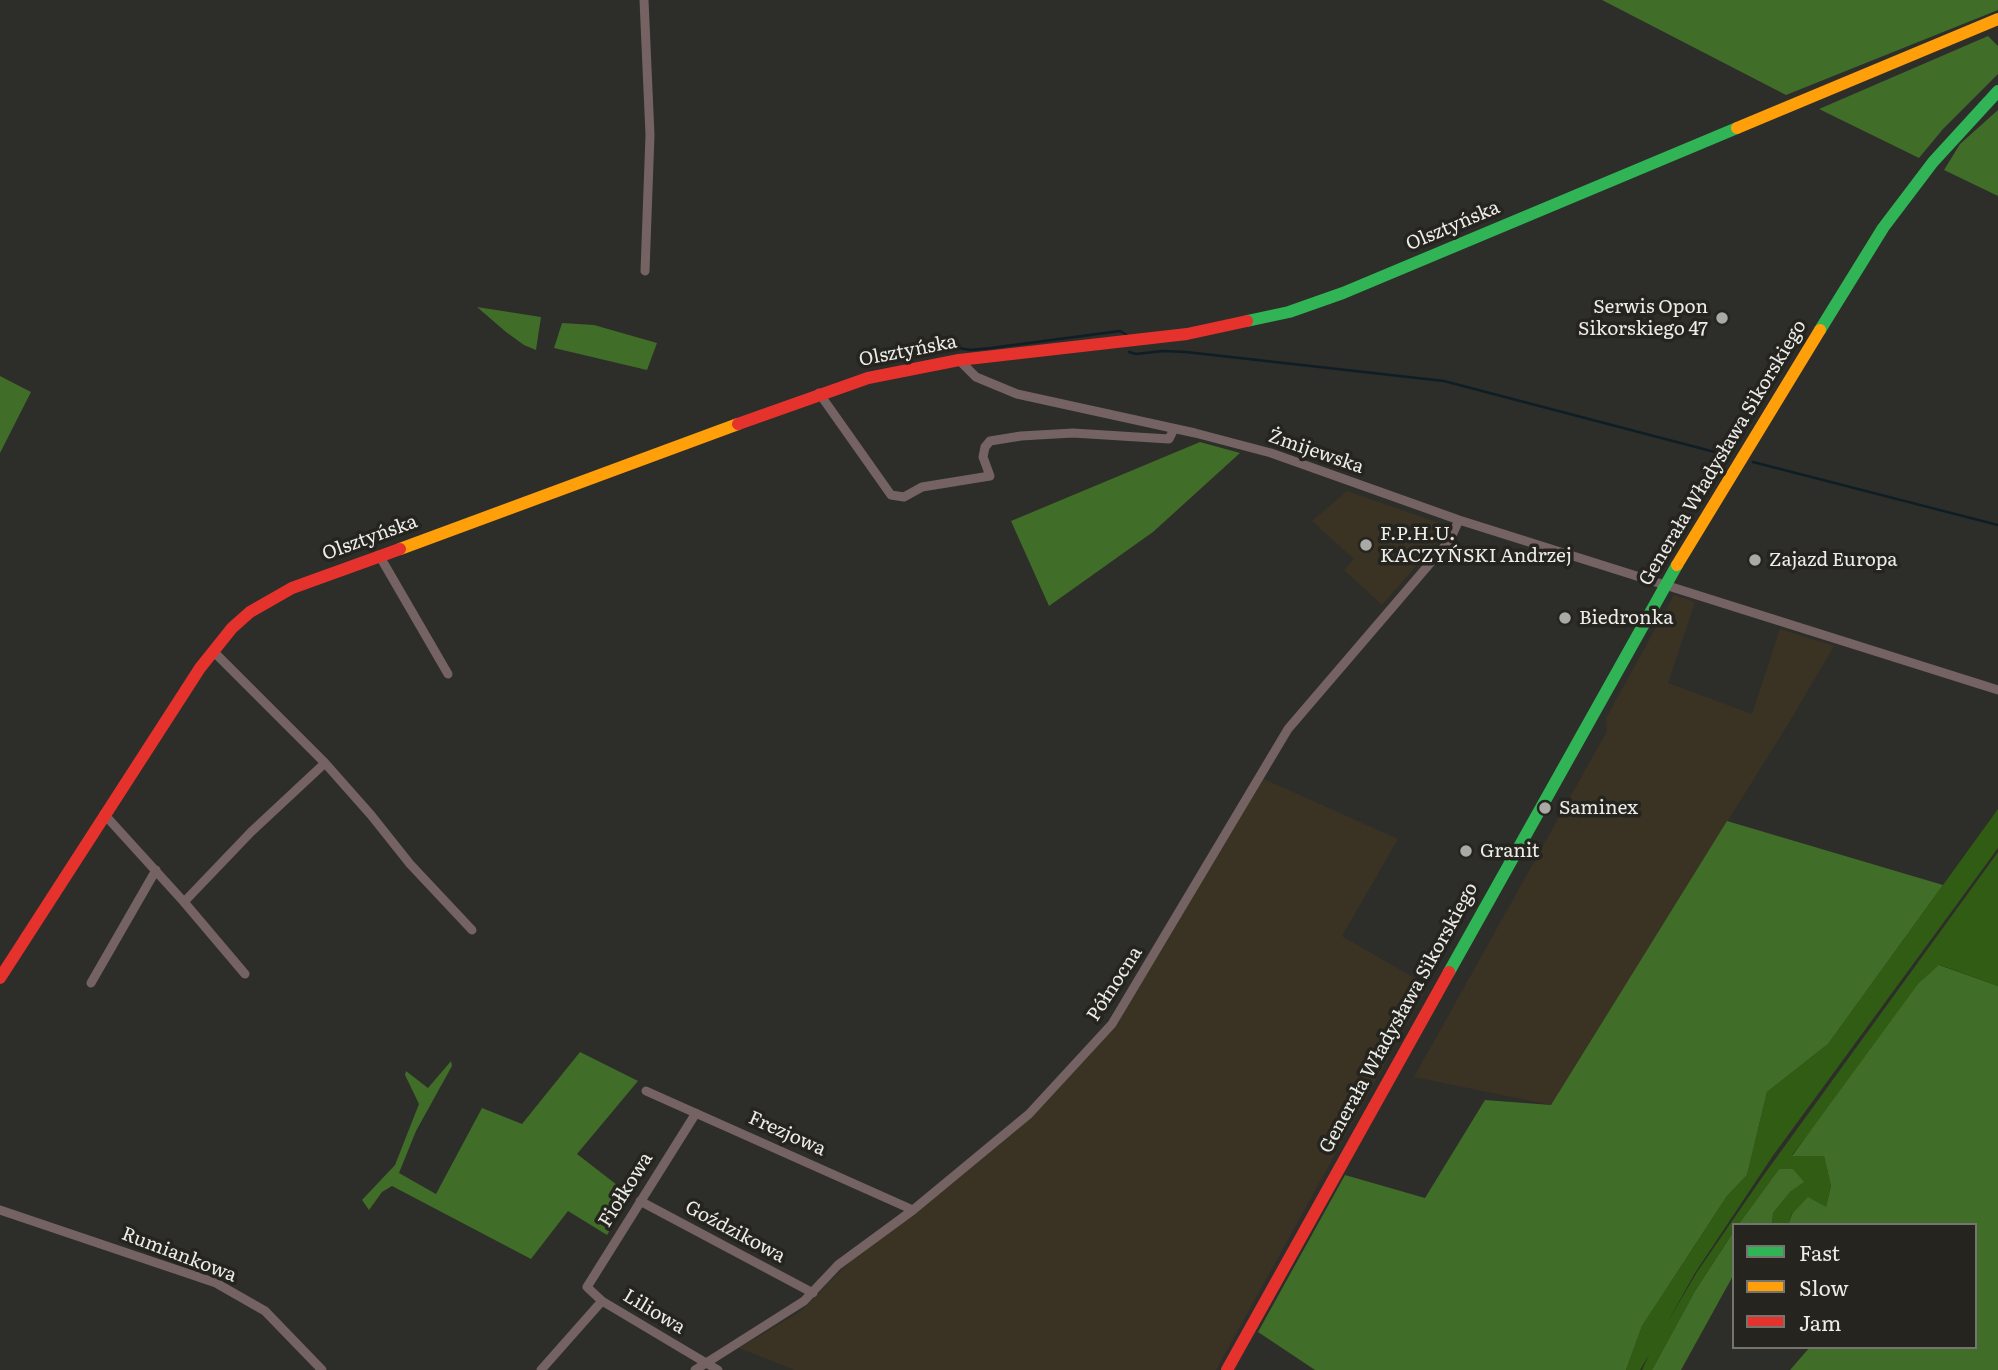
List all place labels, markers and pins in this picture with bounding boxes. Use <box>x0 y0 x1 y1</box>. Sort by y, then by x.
place label: Serwis Opon Sikorskiego 47 <box>1578 296 1708 340</box>
marker: Serwis Opon Sikorskiego 47 <box>1714 310 1730 326</box>
place label: F.P.H.U. KACZYŃSKI Andrzej <box>1380 523 1572 567</box>
marker: F.P.H.U. KACZYŃSKI Andrzej <box>1358 537 1374 553</box>
place label: Zajazd Europa <box>1769 549 1898 571</box>
marker: Zajazd Europa <box>1747 552 1763 568</box>
place label: Biedronka <box>1579 607 1673 629</box>
marker: Biedronka <box>1557 610 1573 626</box>
place label: Saminex <box>1559 797 1638 819</box>
marker: Saminex <box>1537 800 1553 816</box>
place label: Granit <box>1480 840 1539 862</box>
marker: Granit <box>1458 843 1474 859</box>

